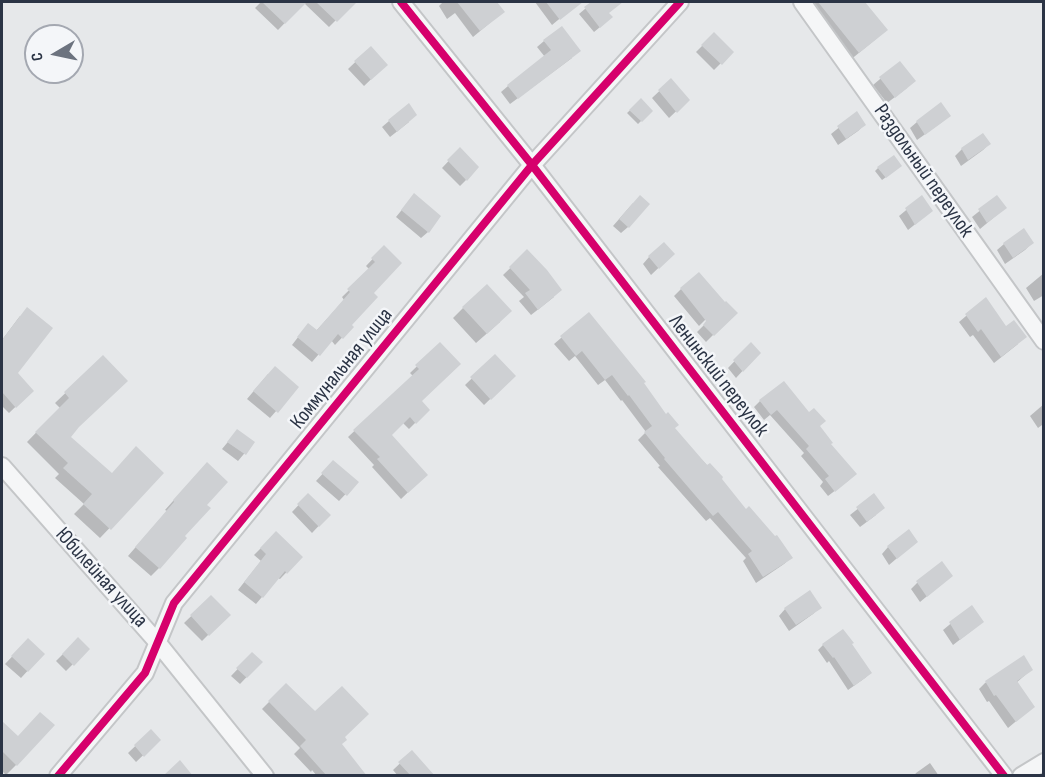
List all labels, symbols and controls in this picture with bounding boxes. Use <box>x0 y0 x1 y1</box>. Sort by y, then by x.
north arrow <box>24 24 84 84</box>
text: С <box>28 51 48 62</box>
street label: Раздольный переулок <box>868 100 978 242</box>
street label: Коммунальная улица <box>286 303 398 435</box>
street label: Ленинский переулок <box>663 310 773 442</box>
street label: Юбилейная улица <box>50 523 152 633</box>

